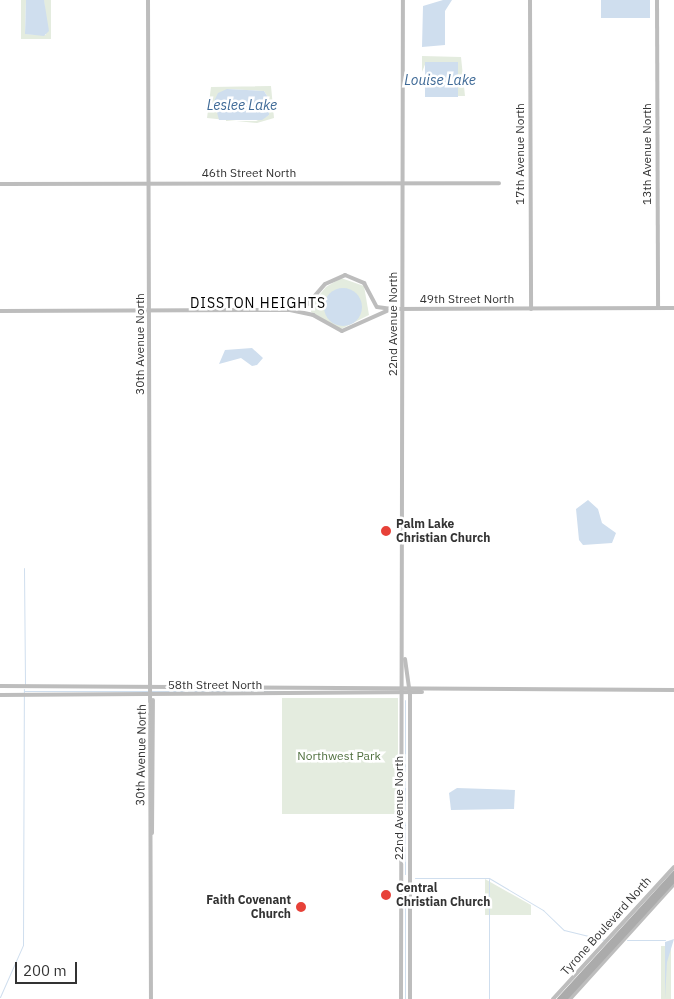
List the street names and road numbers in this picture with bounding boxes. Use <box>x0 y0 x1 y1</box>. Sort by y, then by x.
street label: 17th Avenue North <box>513 103 527 205</box>
street label: 13th Avenue North <box>640 103 654 205</box>
street label: 46th Street North <box>202 166 296 180</box>
street label: 22nd Avenue North <box>386 272 400 376</box>
street label: 49th Street North <box>420 292 514 306</box>
street label: 30th Avenue North <box>133 293 147 395</box>
street label: 58th Street North <box>168 678 262 692</box>
street label: 30th Avenue North <box>133 704 149 806</box>
street label: 22nd Avenue North <box>392 756 406 860</box>
street label: Tyrone Boulevard North <box>558 874 654 978</box>

